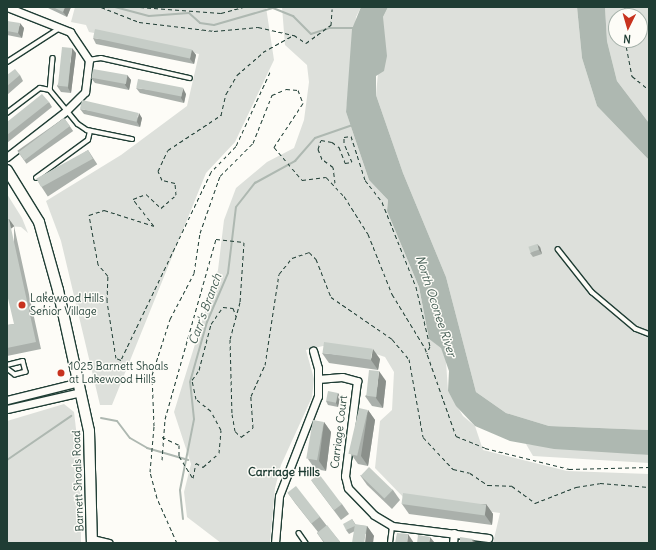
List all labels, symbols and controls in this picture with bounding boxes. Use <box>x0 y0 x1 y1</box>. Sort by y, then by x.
north arrow <box>608 8 648 48</box>
text: N <box>623 32 631 46</box>
water label: North Oconee River <box>413 253 459 359</box>
water label: Carr's Branch <box>185 272 225 346</box>
place label: Lakewood Hills Senior Village <box>30 292 104 318</box>
marker: Lakewood Hills Senior Village <box>17 300 27 310</box>
place label: 1025 Barnett Shoals at Lakewood Hills <box>69 360 168 386</box>
marker: 1025 Barnett Shoals at Lakewood Hills <box>56 368 66 378</box>
street label: Carriage Court <box>328 395 350 469</box>
street label: Barnett Shoals Road <box>70 430 86 532</box>
district label: Carriage Hills <box>248 465 320 479</box>

